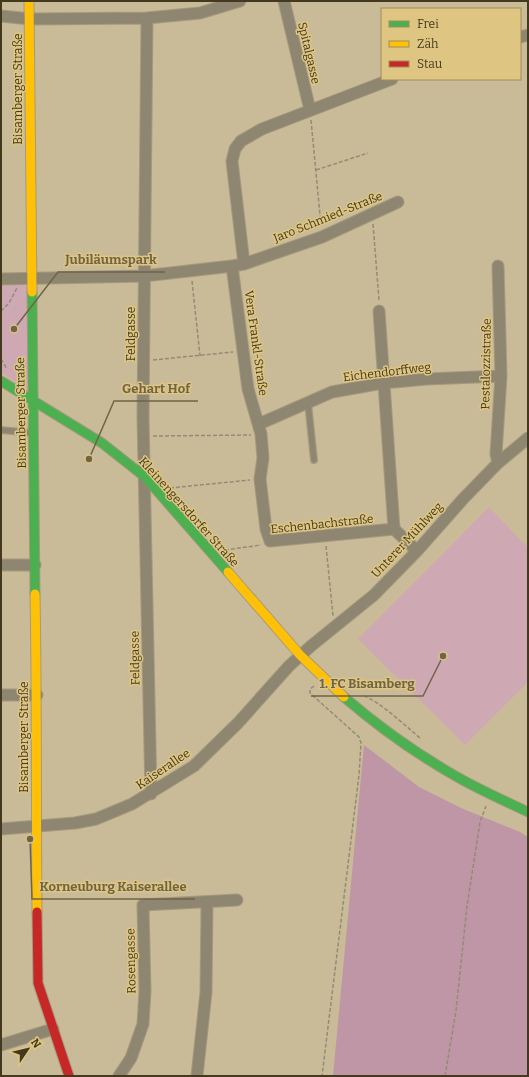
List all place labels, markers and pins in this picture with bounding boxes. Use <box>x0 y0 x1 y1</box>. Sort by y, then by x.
callout: Jubiläumspark <box>58 247 165 272</box>
callout: Gehart Hof <box>114 376 198 401</box>
callout: 1. FC Bisamberg <box>311 671 423 696</box>
callout: Korneuburg Kaiserallee <box>32 874 195 899</box>

